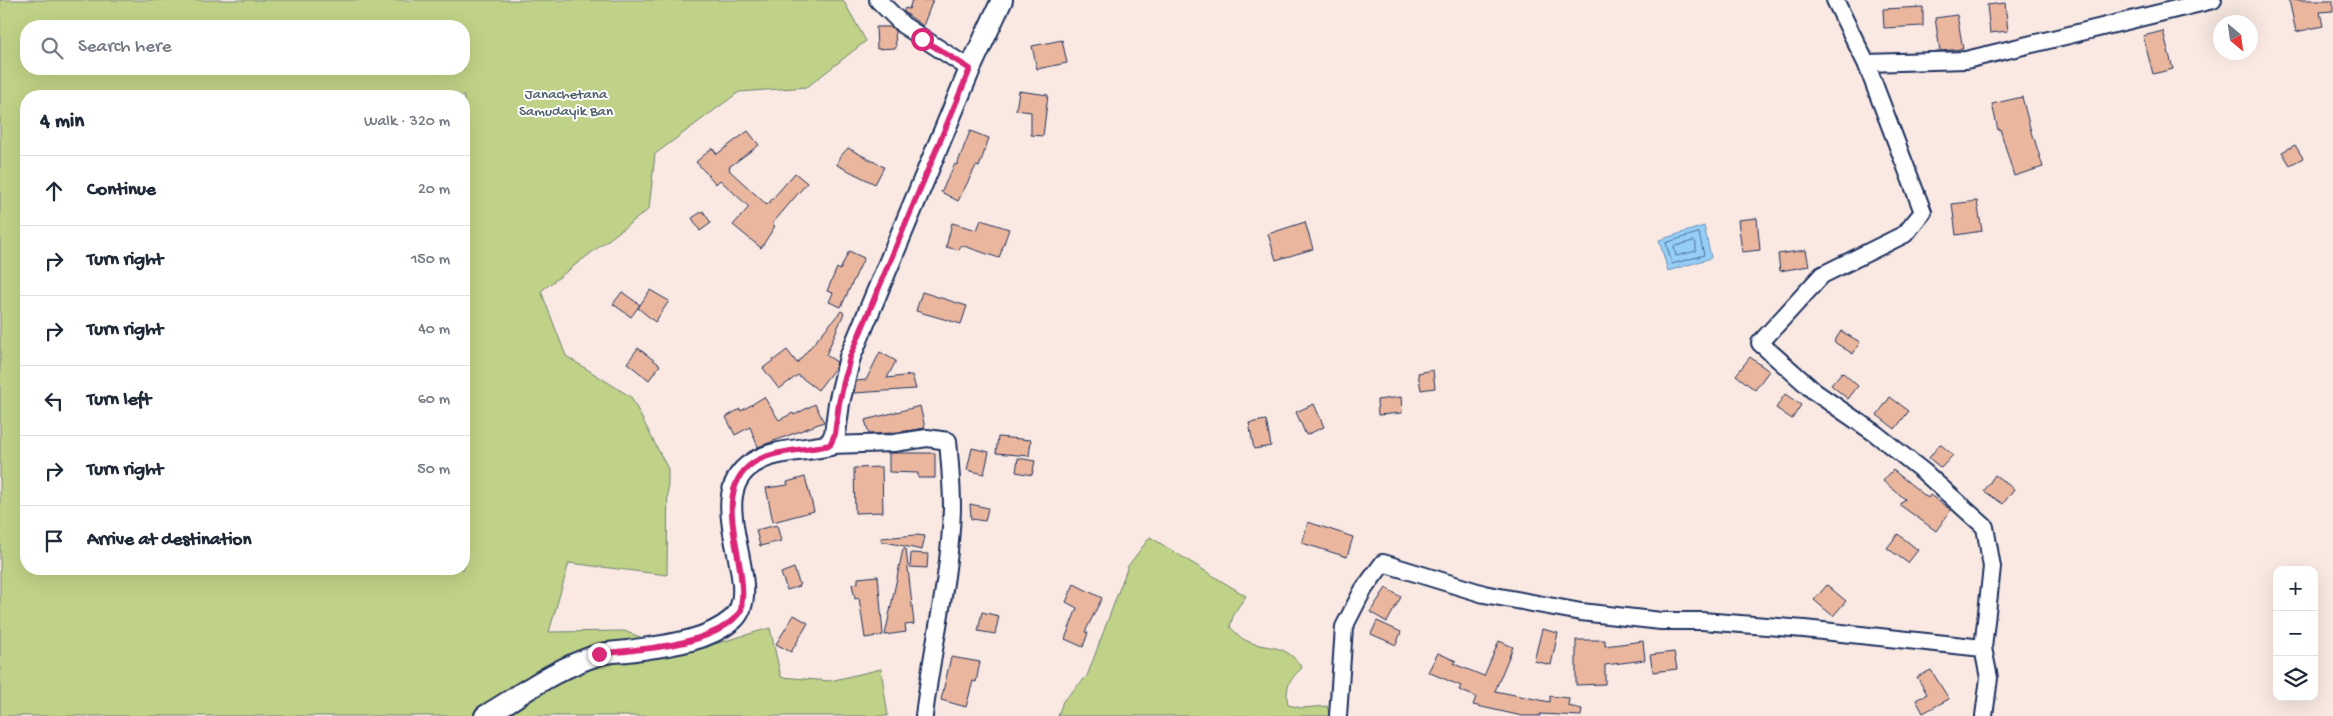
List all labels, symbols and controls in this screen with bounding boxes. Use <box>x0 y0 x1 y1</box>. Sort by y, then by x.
north arrow <box>2213 15 2258 60</box>
search box <box>20 20 470 75</box>
route start <box>911 28 934 51</box>
icon: search <box>38 34 66 62</box>
text: Search here <box>78 36 172 59</box>
park label: Janachetana Samudayik Ban <box>519 86 613 121</box>
text: 4 min <box>40 110 84 135</box>
text: Walk · 320 m <box>364 113 450 132</box>
icon: ahead <box>40 177 68 205</box>
text: Continue <box>87 179 156 202</box>
text: 20 m <box>418 181 450 200</box>
icon: right <box>40 247 68 275</box>
text: Turn right <box>87 249 163 272</box>
text: 150 m <box>411 251 450 270</box>
icon: right <box>40 317 68 345</box>
text: Turn right <box>87 319 163 342</box>
text: 40 m <box>418 321 450 340</box>
icon: left <box>40 387 68 415</box>
text: Turn left <box>87 389 151 412</box>
text: 60 m <box>418 391 450 410</box>
icon: right <box>40 457 68 485</box>
text: Turn right <box>87 459 163 482</box>
text: 50 m <box>417 461 450 480</box>
icon: arrive <box>40 527 68 555</box>
text: Arrive at destination <box>87 529 251 552</box>
map controls <box>2273 566 2318 701</box>
button: + <box>2273 566 2318 611</box>
button: − <box>2273 611 2318 656</box>
route end <box>588 643 611 666</box>
button: layers <box>2273 656 2318 701</box>

